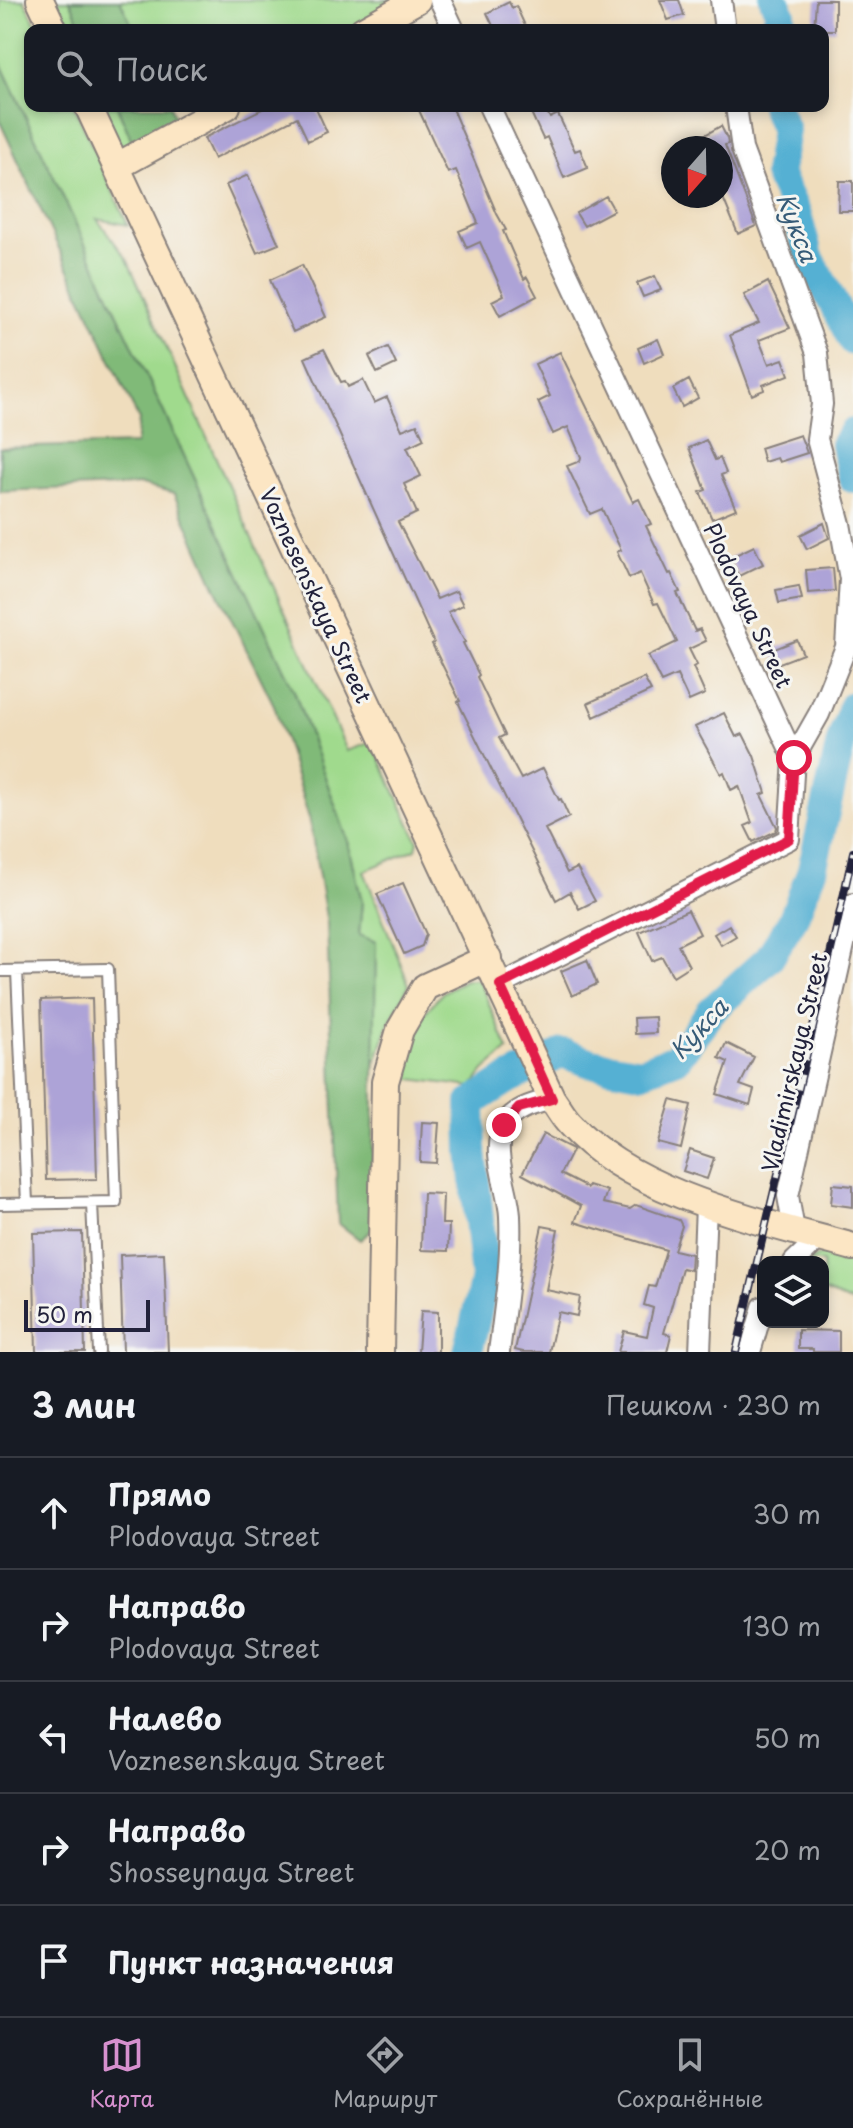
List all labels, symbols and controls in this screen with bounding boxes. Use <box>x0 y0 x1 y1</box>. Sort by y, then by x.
search box <box>24 24 829 112</box>
icon: search <box>52 46 96 90</box>
text: Поиск <box>116 46 207 91</box>
north arrow <box>661 136 733 208</box>
water label: Кукса <box>768 187 828 268</box>
street label: Voznesenskaya Street <box>253 482 381 708</box>
street label: Plodovaya Street <box>696 517 802 693</box>
route start <box>776 740 812 776</box>
street label: Vladimirskaya Street <box>752 949 834 1175</box>
water label: Кукса <box>660 989 736 1066</box>
route end <box>486 1107 522 1143</box>
map controls <box>757 1256 829 1328</box>
button: layers <box>757 1256 829 1328</box>
scale bar <box>24 1296 150 1332</box>
text: 50 m <box>36 1297 93 1330</box>
text: 3 мин <box>32 1378 136 1430</box>
text: Пешком · 230 m <box>606 1385 821 1424</box>
text: Прямо <box>108 1471 211 1516</box>
icon: ahead <box>32 1491 76 1535</box>
text: 30 m <box>753 1494 821 1533</box>
text: Plodovaya Street <box>108 1516 320 1555</box>
text: Направо <box>108 1583 246 1628</box>
icon: right <box>32 1603 76 1647</box>
text: 130 m <box>742 1606 821 1645</box>
text: Plodovaya Street <box>108 1628 320 1667</box>
text: Налево <box>108 1695 222 1740</box>
icon: left <box>32 1715 76 1759</box>
text: 50 m <box>754 1718 821 1757</box>
text: Voznesenskaya Street <box>108 1740 385 1779</box>
text: Направо <box>108 1807 246 1852</box>
icon: right <box>32 1827 76 1871</box>
text: 20 m <box>754 1830 821 1869</box>
text: Shosseynaya Street <box>108 1852 354 1891</box>
icon: arrive <box>32 1939 76 1983</box>
text: Пункт назначения <box>108 1939 394 1984</box>
tab: Карта <box>90 2033 154 2114</box>
tab: Маршрут <box>333 2033 437 2114</box>
tab: Сохранённые <box>616 2033 763 2114</box>

